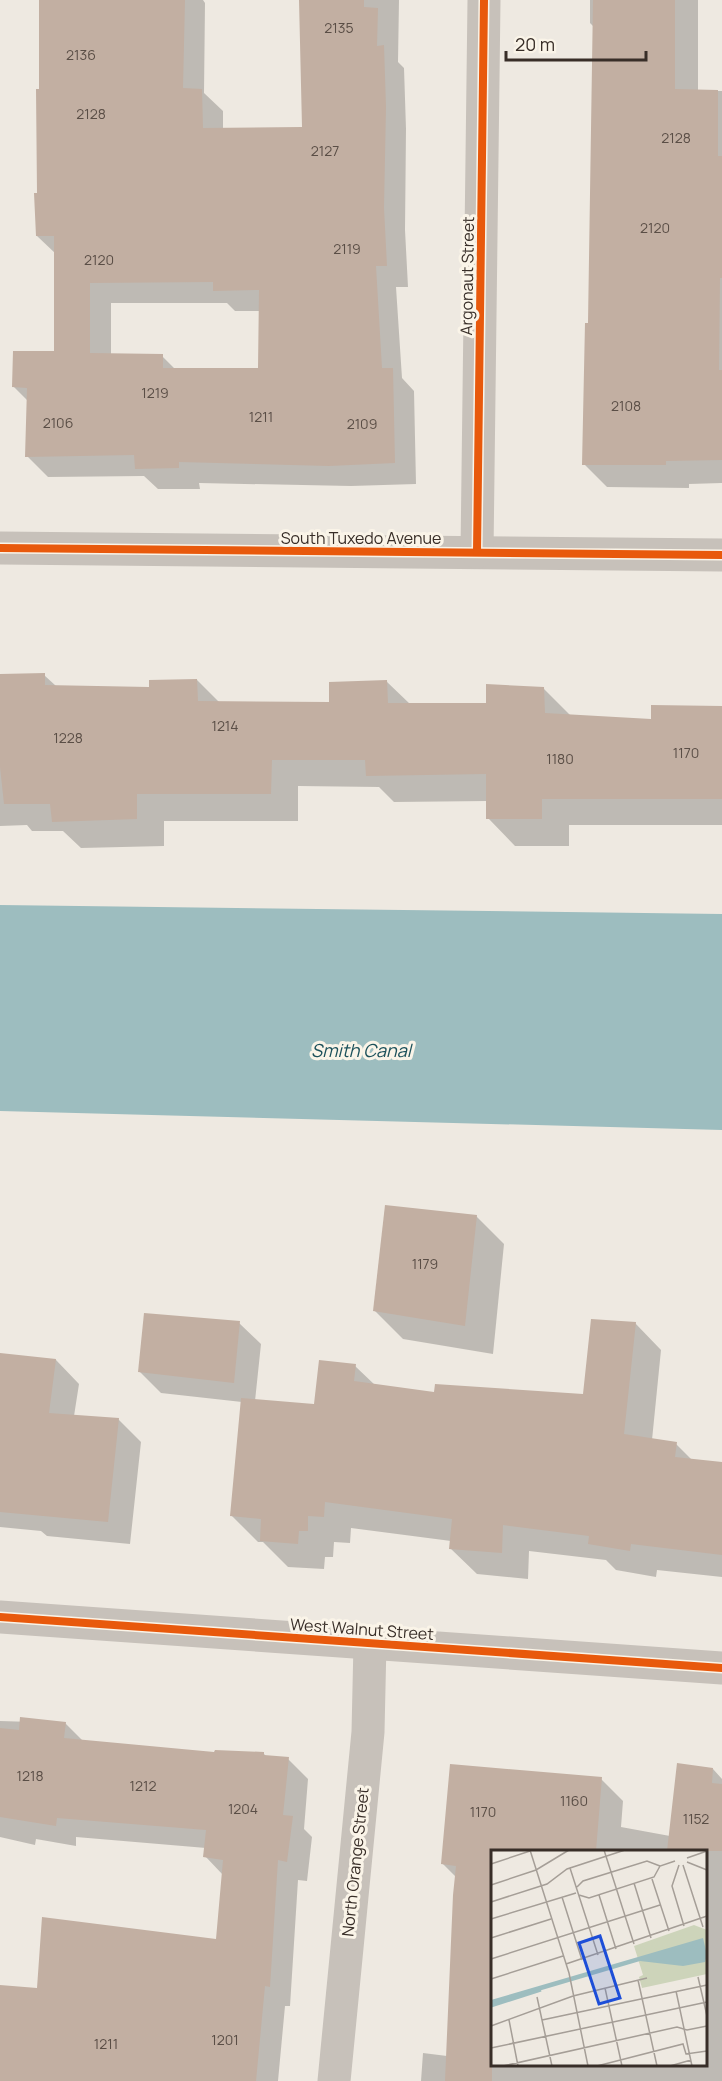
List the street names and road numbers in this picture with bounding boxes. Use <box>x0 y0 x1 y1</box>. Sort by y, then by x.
street label: Argonaut Street <box>455 216 479 336</box>
street label: South Tuxedo Avenue <box>281 527 441 549</box>
street label: West Walnut Street <box>289 1613 435 1645</box>
street label: North Orange Street <box>336 1786 374 1938</box>

